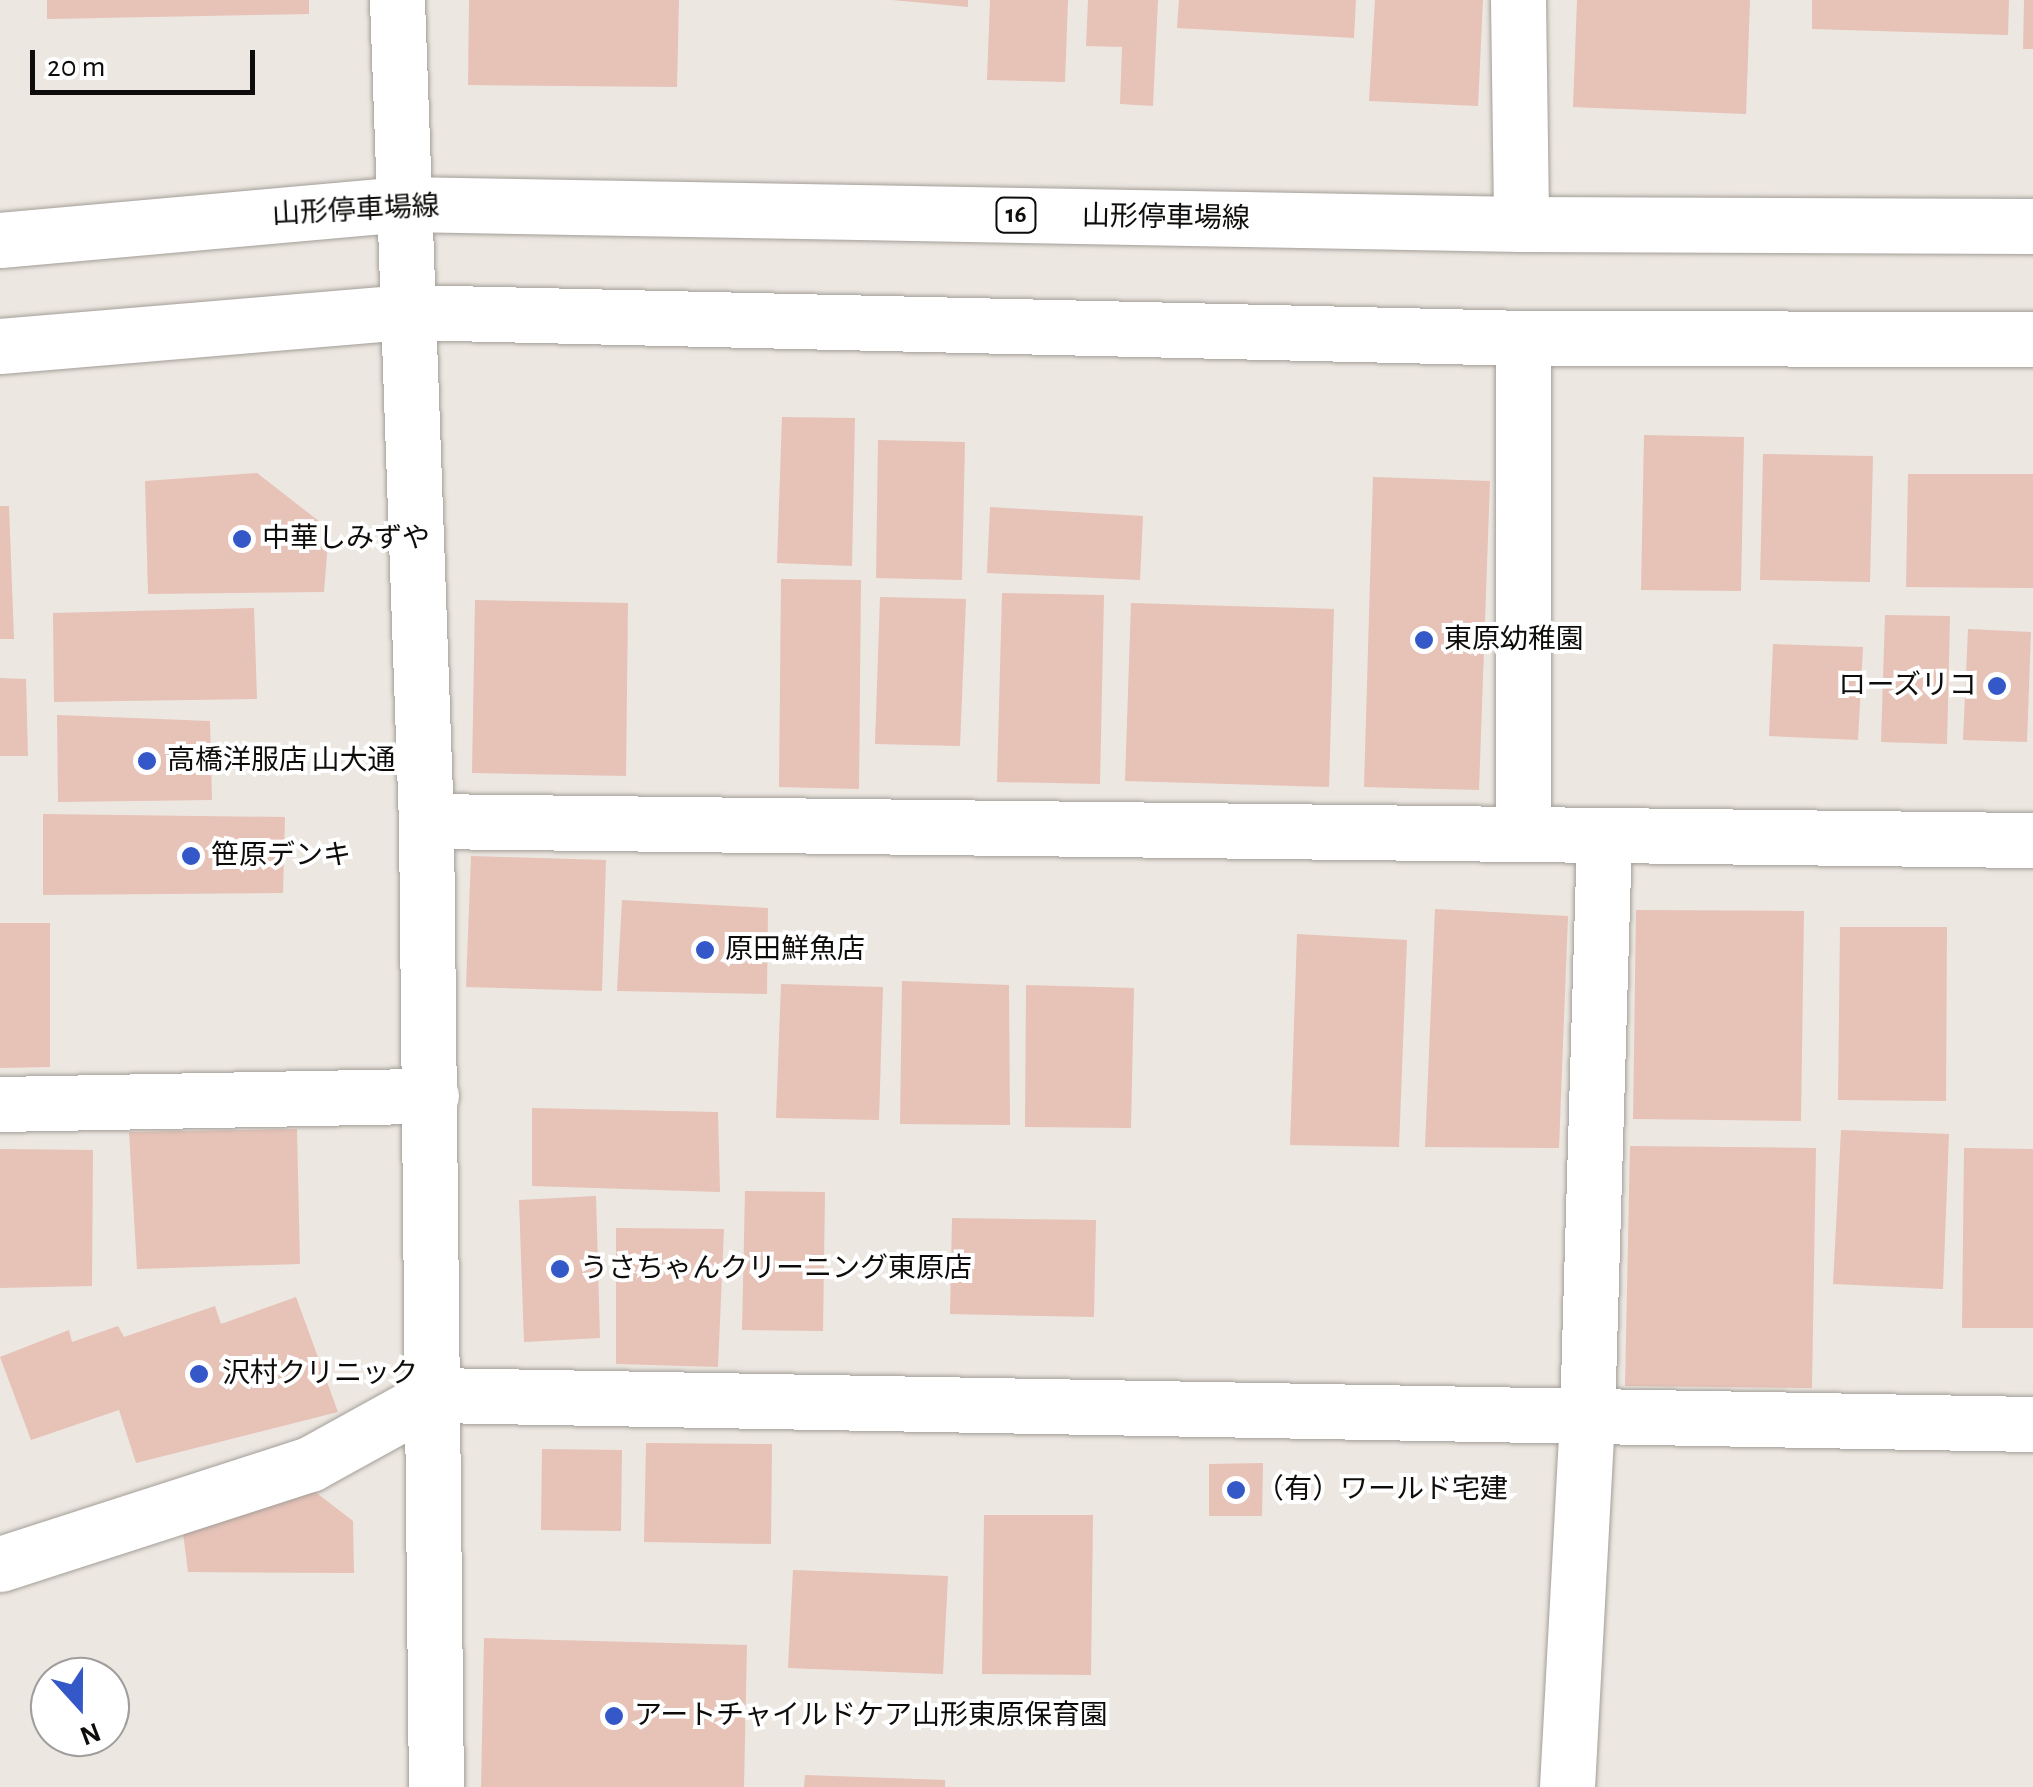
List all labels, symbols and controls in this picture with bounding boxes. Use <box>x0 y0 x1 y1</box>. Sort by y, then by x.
scale bar <box>35 30 260 92</box>
text: 20 m <box>47 52 105 82</box>
street label: 山形停車場線 <box>271 190 441 232</box>
road number: 16 <box>994 195 1038 235</box>
street label: 山形停車場線 <box>1082 200 1250 236</box>
place label: 中華しみずや <box>262 522 430 556</box>
marker: 中華しみずや <box>231 528 253 550</box>
place label: 東原幼稚園 <box>1444 623 1584 657</box>
marker: 東原幼稚園 <box>1413 629 1435 651</box>
place label: ローズリコ <box>1837 669 1977 703</box>
marker: ローズリコ <box>1986 675 2008 697</box>
place label: 高橋洋服店 山大通 <box>167 744 396 778</box>
marker: 高橋洋服店 山大通 <box>136 750 158 772</box>
place label: 笹原デンキ <box>211 839 351 873</box>
marker: 笹原デンキ <box>180 845 202 867</box>
place label: 原田鮮魚店 <box>725 933 865 967</box>
marker: 原田鮮魚店 <box>694 939 716 961</box>
place label: うさちゃんクリーニング東原店 <box>580 1252 972 1286</box>
marker: うさちゃんクリーニング東原店 <box>549 1258 571 1280</box>
place label: 沢村クリニック <box>222 1357 418 1391</box>
marker: 沢村クリニック <box>186 1361 212 1387</box>
place label: （有）ワールド宅建 <box>1256 1473 1508 1507</box>
marker: （有）ワールド宅建 <box>1225 1479 1247 1501</box>
north arrow <box>30 1657 130 1757</box>
place label: アートチャイルドケア山形東原保育園 <box>634 1699 1108 1733</box>
marker: アートチャイルドケア山形東原保育園 <box>603 1705 625 1727</box>
text: N <box>76 1717 104 1750</box>

